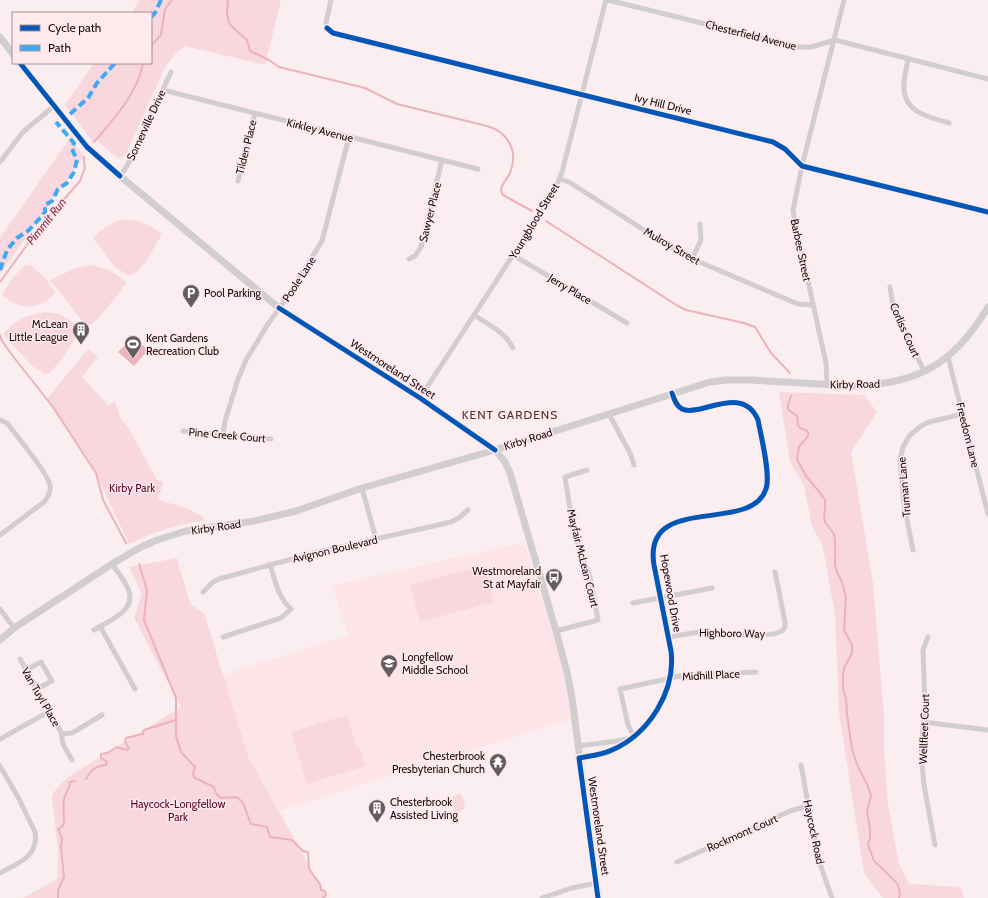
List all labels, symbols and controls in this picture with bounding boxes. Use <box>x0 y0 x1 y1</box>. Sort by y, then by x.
legend <box>12 12 152 64</box>
street label: Chesterfield Avenue <box>704 17 798 53</box>
text: Cycle path <box>48 20 101 35</box>
text: Path <box>48 40 71 55</box>
street label: Somerville Drive <box>123 87 169 163</box>
street label: Ivy Hill Drive <box>633 90 693 118</box>
street label: Kirkley Avenue <box>285 115 355 145</box>
street label: Tilden Place <box>232 118 260 176</box>
street label: Sawyer Place <box>416 180 444 243</box>
street label: Youngblood Street <box>505 180 562 262</box>
water label: Pimmit Run <box>23 195 69 247</box>
street label: Barbee Street <box>788 218 815 283</box>
street label: Mulroy Street <box>641 224 703 268</box>
street label: Poole Lane <box>279 253 319 304</box>
street label: Jerry Place <box>545 270 594 308</box>
parking icon: Pool Parking <box>181 283 201 308</box>
place label: Pool Parking <box>204 286 262 300</box>
street label: Corliss Court <box>887 301 923 360</box>
place label: McLean Little League <box>9 317 68 344</box>
building icon: McLean Little League <box>71 320 91 345</box>
place label: Kent Gardens Recreation Club <box>146 331 219 358</box>
sports icon: Kent Gardens Recreation Club <box>123 334 143 359</box>
street label: Westmoreland Street <box>347 336 439 402</box>
street label: Kirby Road <box>830 377 880 391</box>
street label: Freedom Lane <box>953 401 983 469</box>
district label: KENT GARDENS <box>462 407 558 422</box>
street label: Pine Creek Court <box>188 425 266 445</box>
street label: Kirby Road <box>502 425 554 453</box>
street label: Truman Lane <box>894 456 914 518</box>
park label: Kirby Park <box>109 481 155 495</box>
street label: Mayfair McLean Court <box>564 507 602 609</box>
street label: Kirby Road <box>190 517 242 537</box>
street label: Avignon Boulevard <box>291 532 379 566</box>
street label: Hopewood Drive <box>657 553 685 633</box>
place label: Westmoreland St at Mayfair <box>472 564 542 591</box>
bus stop icon: Westmoreland St at Mayfair <box>544 567 564 592</box>
street label: Highboro Way <box>699 625 766 641</box>
place label: Longfellow Middle School <box>402 650 468 677</box>
school or university icon: Longfellow Middle School <box>379 653 399 678</box>
street label: Van Tuyl Place <box>18 665 64 729</box>
street label: Midhill Place <box>682 666 741 684</box>
street label: Wellfleet Court <box>916 693 932 764</box>
place label: Chesterbrook Presbyterian Church <box>392 749 485 776</box>
temple icon: Chesterbrook Presbyterian Church <box>488 752 508 777</box>
street label: Westmoreland Street <box>585 776 613 876</box>
place label: Chesterbrook Assisted Living <box>390 795 458 822</box>
park label: Haycock-Longfellow Park <box>131 797 225 824</box>
building icon: Chesterbrook Assisted Living <box>367 798 387 823</box>
street label: Haycock Road <box>800 799 828 865</box>
street label: Rockmont Court <box>704 811 780 855</box>

